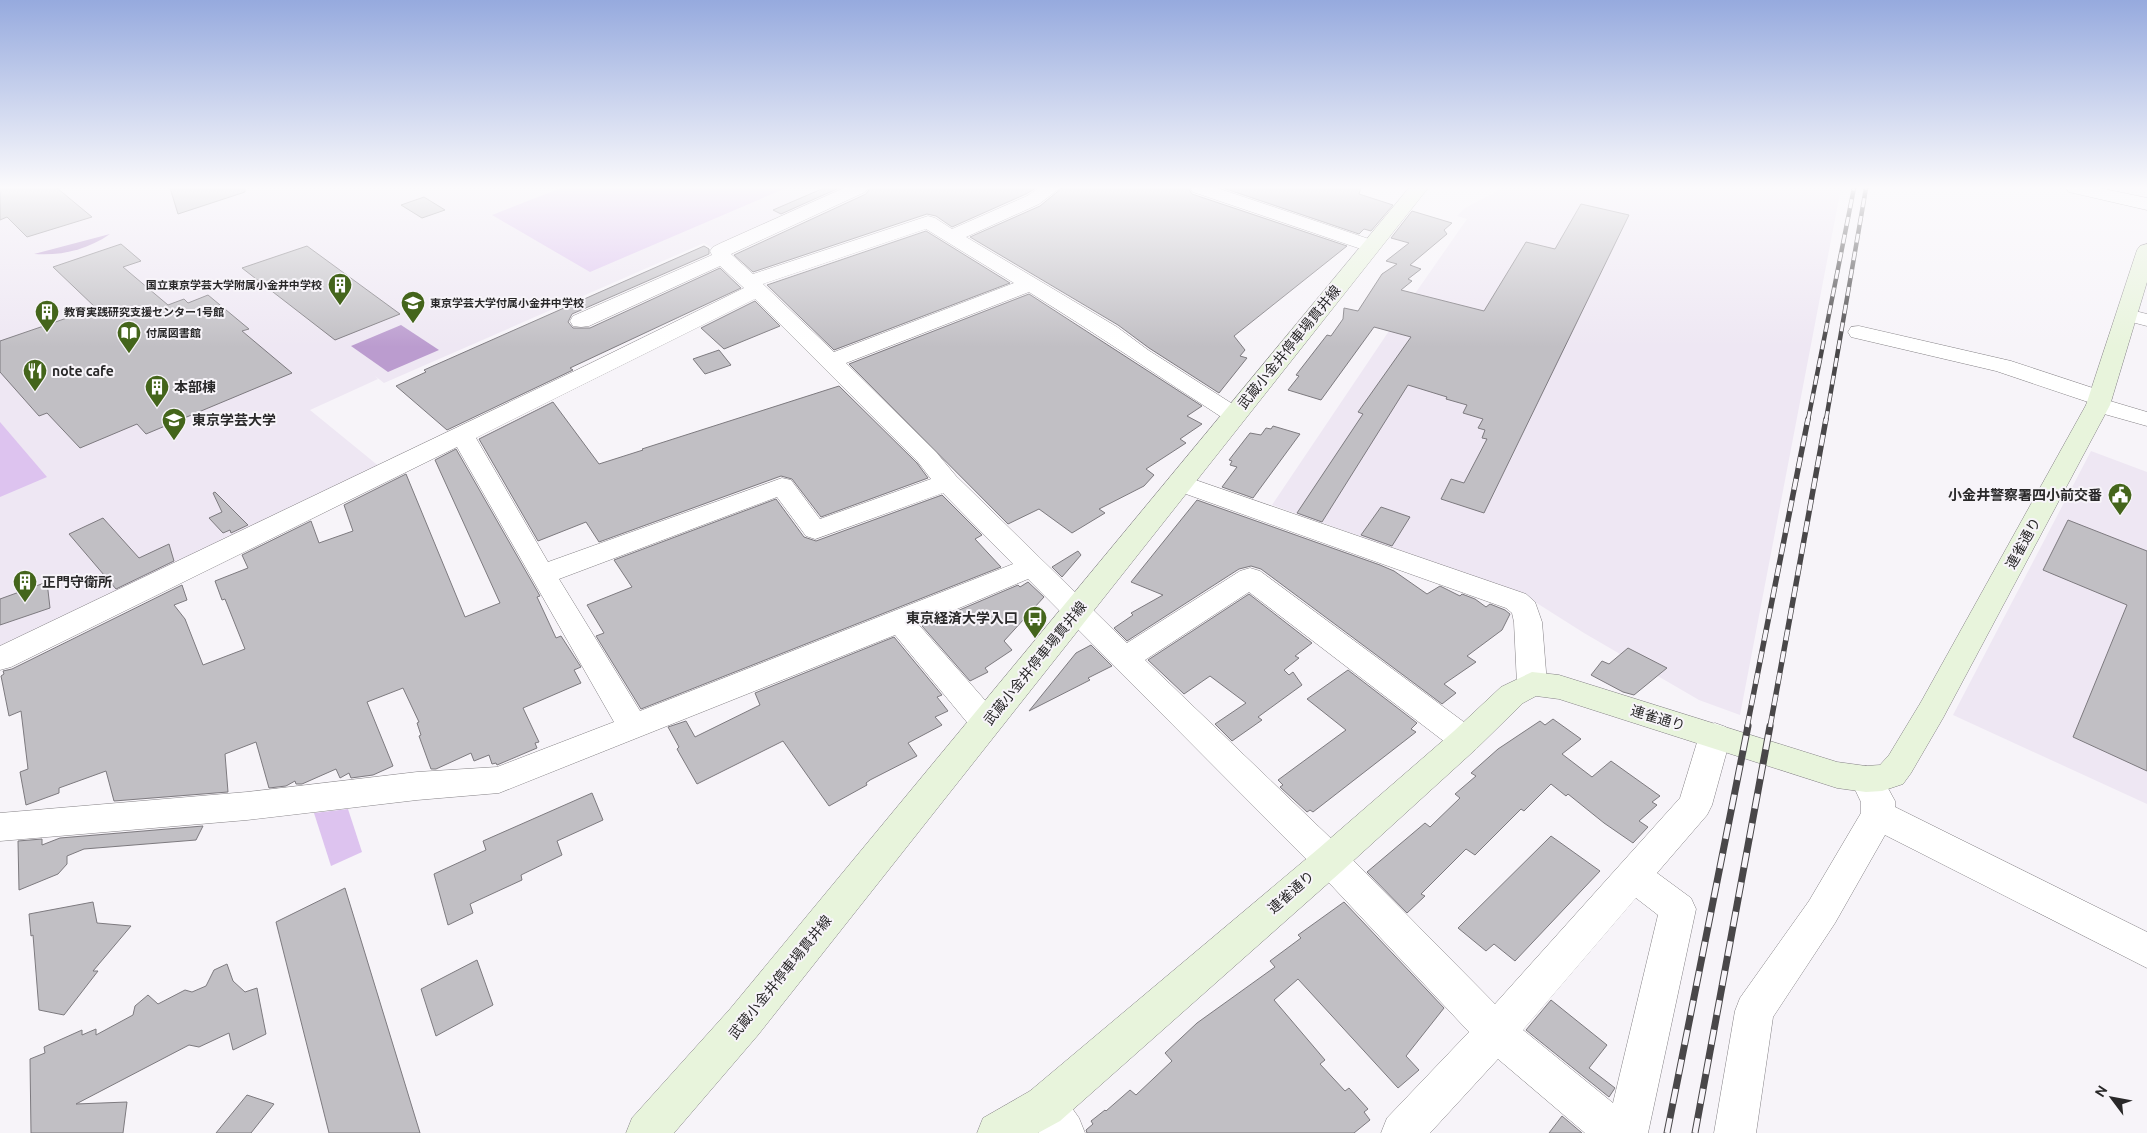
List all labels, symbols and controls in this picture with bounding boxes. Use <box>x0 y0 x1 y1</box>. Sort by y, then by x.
building icon: 国立東京学芸大学附属小金井中学校 <box>327 272 353 306</box>
place label: 国立東京学芸大学附属小金井中学校 <box>146 279 322 291</box>
street label: 武蔵小金井停車場貫井線 <box>1234 282 1344 412</box>
school or university icon: 東京学芸大学付属小金井中学校 <box>400 290 426 324</box>
place label: 東京学芸大学付属小金井中学校 <box>430 297 584 309</box>
building icon: 教育実践研究支援センター1号館 <box>34 299 60 333</box>
place label: 教育実践研究支援センター1号館 <box>64 306 224 318</box>
library icon: 付属図書館 <box>116 320 142 354</box>
place label: 付属図書館 <box>146 327 201 339</box>
restaurant icon: note cafe <box>22 358 48 392</box>
place label: note cafe <box>52 363 114 379</box>
building icon: 本部棟 <box>144 374 170 408</box>
place label: 本部棟 <box>174 379 216 395</box>
school or university icon: 東京学芸大学 <box>161 407 187 441</box>
place label: 東京学芸大学 <box>192 412 276 428</box>
public building icon: 小金井警察署四小前交番 <box>2107 482 2133 516</box>
place label: 小金井警察署四小前交番 <box>1948 487 2102 503</box>
street label: 連雀通り <box>2002 515 2044 571</box>
building icon: 正門守衛所 <box>12 569 38 603</box>
place label: 正門守衛所 <box>42 574 112 590</box>
street label: 武蔵小金井停車場貫井線 <box>980 598 1090 728</box>
bus stop icon: 東京経済大学入口 <box>1022 605 1048 639</box>
place label: 東京経済大学入口 <box>906 610 1018 626</box>
street label: 連雀通り <box>1629 702 1687 734</box>
street label: 連雀通り <box>1265 868 1317 916</box>
street label: 武蔵小金井停車場貫井線 <box>725 912 835 1042</box>
north arrow <box>2087 1073 2137 1123</box>
text: N <box>2091 1082 2111 1100</box>

